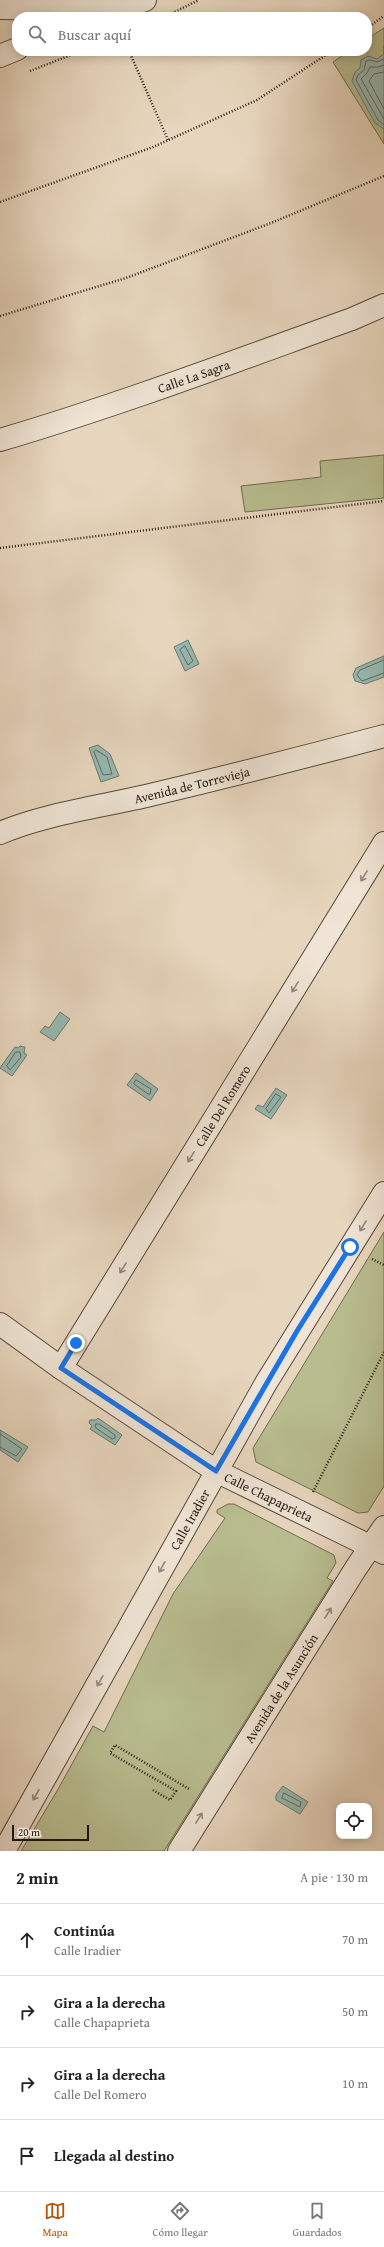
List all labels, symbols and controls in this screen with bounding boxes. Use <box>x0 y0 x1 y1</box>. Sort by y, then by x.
search box <box>12 12 372 56</box>
icon: search <box>26 23 48 45</box>
text: Buscar aquí <box>58 24 131 45</box>
street label: Calle La Sagra <box>155 355 233 398</box>
street label: Avenida de Torrevieja <box>132 762 253 808</box>
one-way arrow <box>359 870 367 882</box>
one-way arrow <box>291 981 299 993</box>
street label: Calle Del Romero <box>190 1061 255 1150</box>
one-way arrow <box>186 1151 194 1163</box>
one-way arrow <box>359 1220 367 1231</box>
route start <box>341 1238 359 1256</box>
one-way arrow <box>118 1262 126 1274</box>
route end <box>67 1334 85 1352</box>
street label: Calle Chapaprieta <box>221 1468 317 1527</box>
street label: Calle Iradier <box>165 1485 215 1554</box>
one-way arrow <box>158 1561 165 1573</box>
one-way arrow <box>324 1607 332 1619</box>
street label: Avenida de la Asunción <box>240 1629 323 1747</box>
one-way arrow <box>95 1675 103 1687</box>
one-way arrow <box>32 1789 40 1801</box>
map controls <box>336 1803 372 1839</box>
button: locate <box>336 1803 372 1839</box>
one-way arrow <box>196 1812 204 1824</box>
scale bar <box>12 1823 89 1842</box>
text: 20 m <box>18 1824 40 1840</box>
text: 2 min <box>16 1865 58 1890</box>
text: A pie · 130 m <box>300 1868 368 1887</box>
text: Continúa <box>54 1920 115 1941</box>
icon: ahead <box>16 1929 38 1951</box>
text: 70 m <box>342 1930 368 1949</box>
text: Calle Iradier <box>54 1941 121 1960</box>
text: Gira a la derecha <box>54 1992 165 2013</box>
icon: right <box>16 2001 38 2023</box>
text: 50 m <box>342 2002 368 2021</box>
text: Calle Chapaprieta <box>54 2013 150 2032</box>
text: Gira a la derecha <box>54 2064 165 2085</box>
icon: right <box>16 2073 38 2095</box>
text: 10 m <box>342 2074 368 2093</box>
text: Calle Del Romero <box>54 2085 147 2104</box>
icon: arrive <box>16 2145 38 2167</box>
text: Llegada al destino <box>54 2145 174 2166</box>
tab: Mapa <box>42 2200 68 2240</box>
tab: Cómo llegar <box>153 2200 208 2240</box>
tab: Guardados <box>293 2200 342 2240</box>

